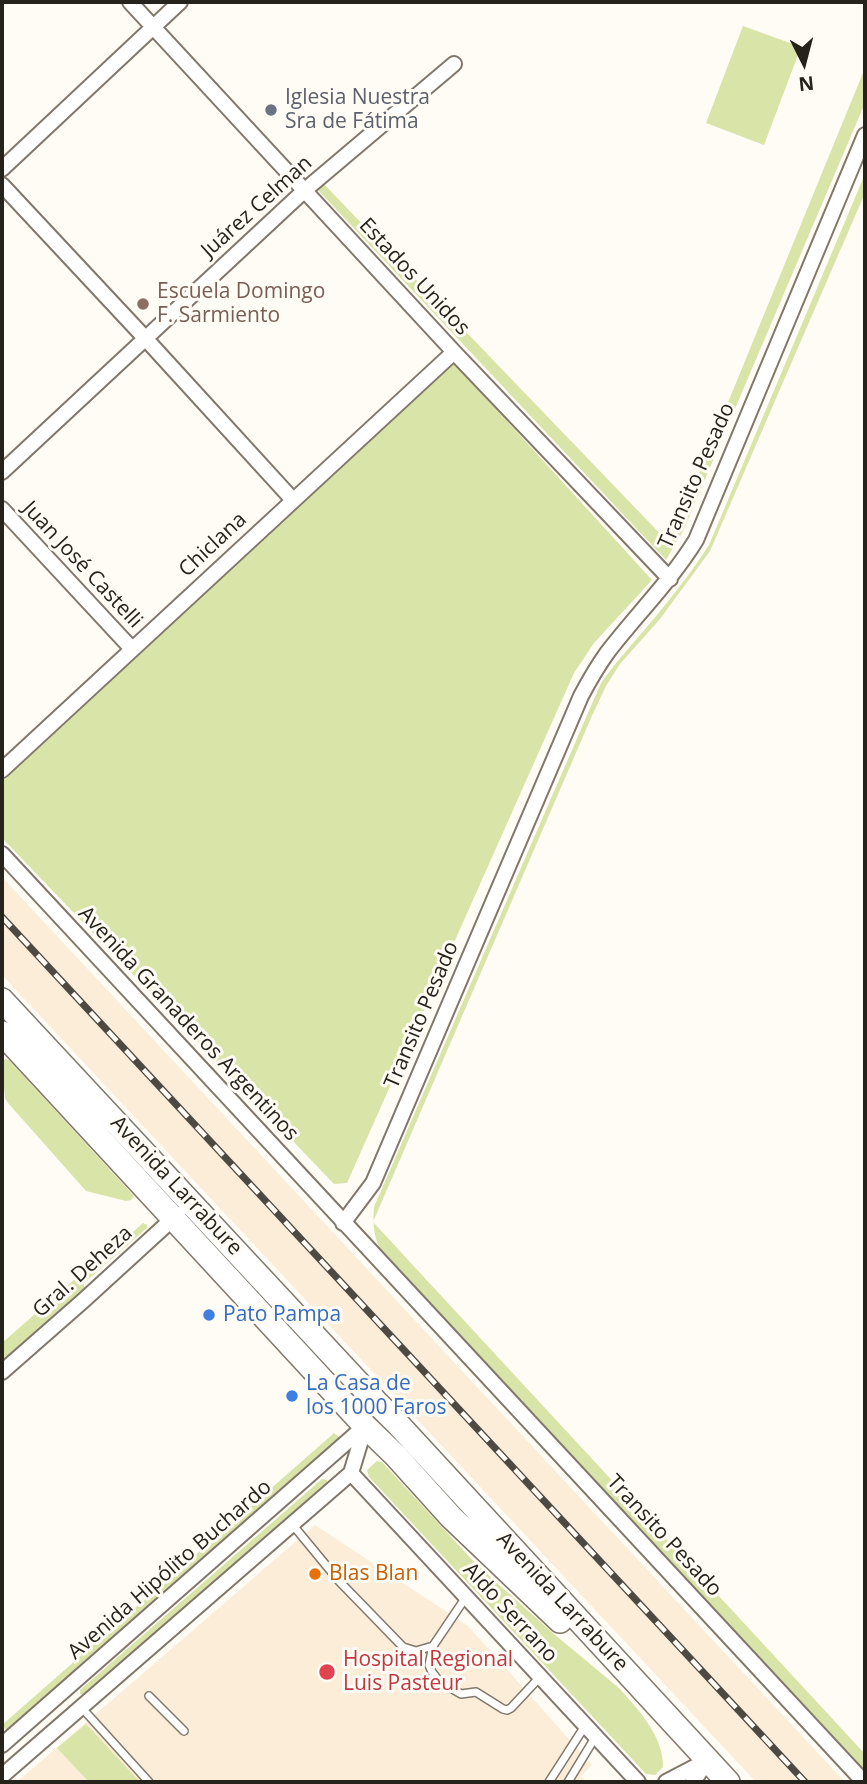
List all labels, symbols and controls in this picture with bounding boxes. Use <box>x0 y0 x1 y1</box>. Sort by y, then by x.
north arrow <box>769 28 839 98</box>
text: N <box>797 70 815 98</box>
place label: Iglesia Nuestra Sra de Fátima <box>285 85 430 135</box>
marker: Iglesia Nuestra Sra de Fátima <box>263 102 279 118</box>
street label: Juárez Celman <box>196 151 318 263</box>
street label: Estados Unidos <box>353 213 475 341</box>
place label: Escuela Domingo F. Sarmiento <box>157 279 325 329</box>
marker: Escuela Domingo F. Sarmiento <box>135 296 151 312</box>
street label: Transito Pesado <box>654 399 740 553</box>
street label: Juan José Castelli <box>17 496 147 634</box>
street label: Chiclana <box>174 507 252 583</box>
street label: Avenida Granaderos Argentinos <box>73 902 303 1146</box>
street label: Transito Pesado <box>380 938 464 1092</box>
street label: Avenida Larrabure <box>105 1111 247 1261</box>
street label: Gral. Deheza <box>28 1221 138 1323</box>
place label: Pato Pampa <box>223 1302 341 1328</box>
marker: Pato Pampa <box>201 1307 217 1323</box>
place label: La Casa de los 1000 Faros <box>306 1371 447 1421</box>
marker: La Casa de los 1000 Faros <box>284 1388 300 1404</box>
street label: Transito Pesado <box>601 1470 727 1602</box>
street label: Avenida Hipólito Buchardo <box>63 1475 277 1665</box>
street label: Avenida Larrabure <box>491 1527 633 1677</box>
street label: Aldo Serrano <box>457 1558 563 1668</box>
place label: Blas Blan <box>329 1561 418 1587</box>
marker: Blas Blan <box>307 1566 323 1582</box>
place label: Hospital Regional Luis Pasteur <box>343 1647 513 1697</box>
marker: Hospital Regional Luis Pasteur <box>317 1662 337 1682</box>

